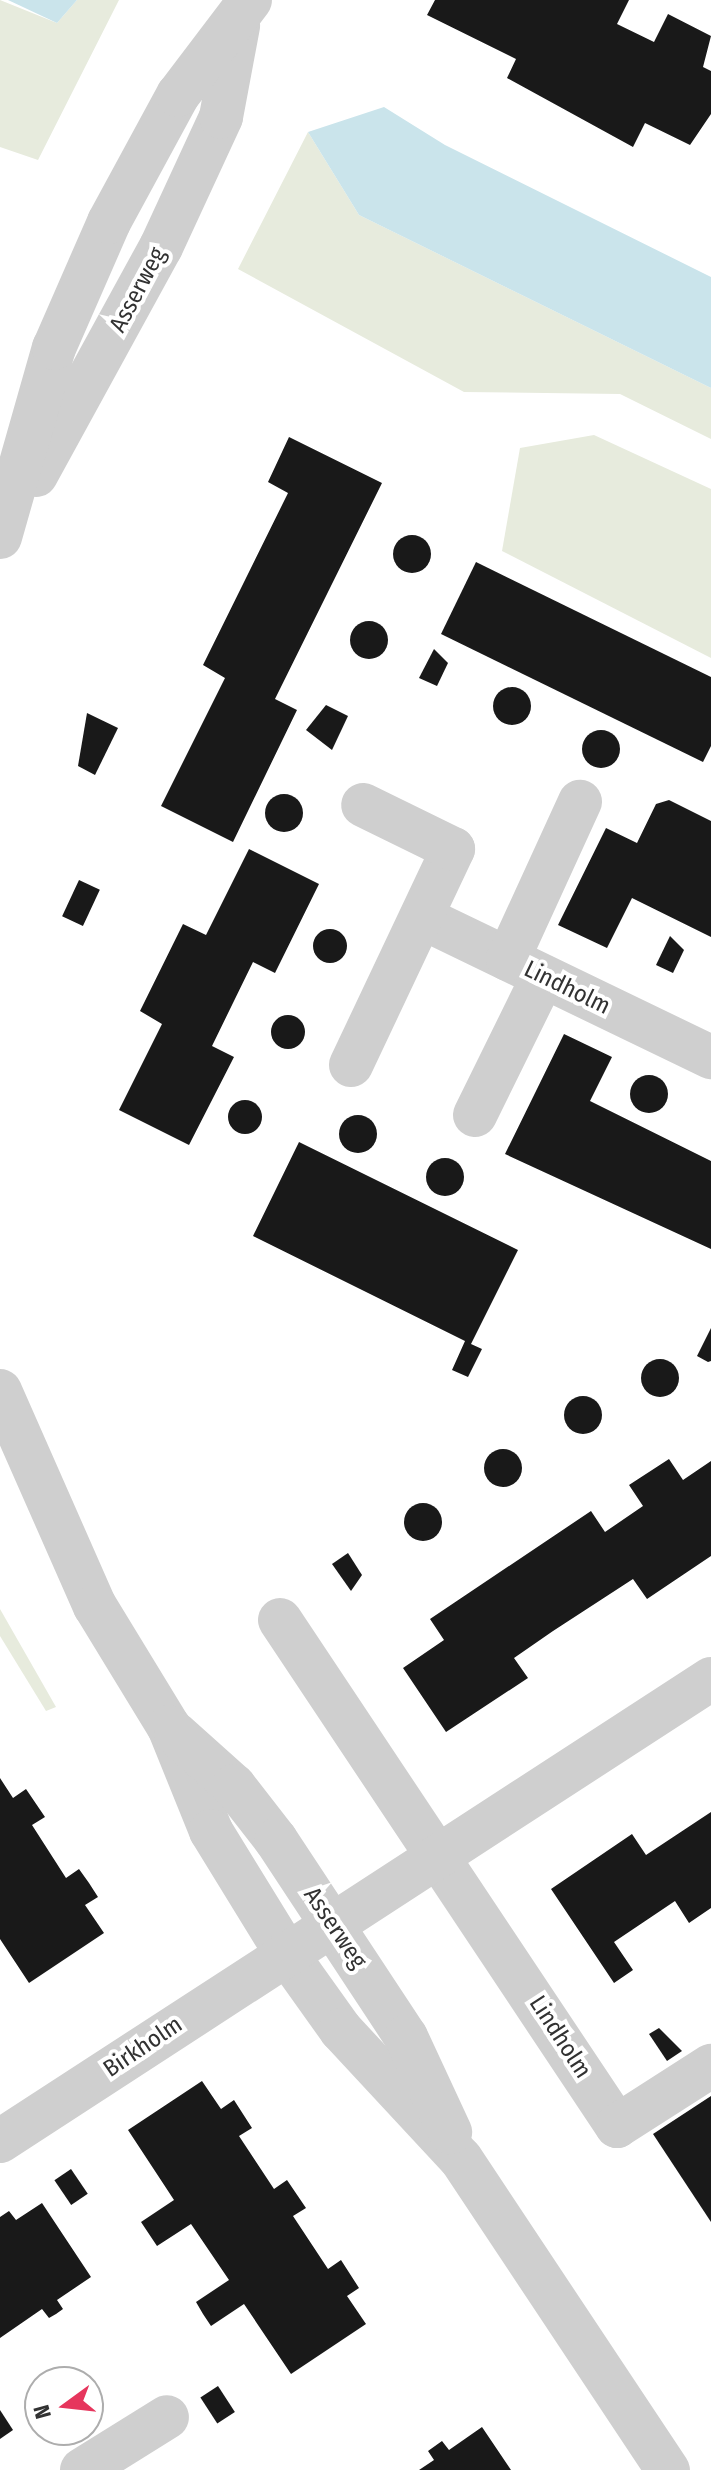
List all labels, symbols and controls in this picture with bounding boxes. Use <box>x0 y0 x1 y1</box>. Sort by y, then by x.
street label: Asserweg <box>104 243 172 337</box>
street label: Lindholm <box>519 955 615 1021</box>
street label: Asserweg <box>297 1882 373 1974</box>
street label: Lindholm <box>523 1990 597 2084</box>
street label: Birkholm <box>98 2010 188 2084</box>
north arrow <box>24 2366 104 2446</box>
text: N <box>28 2402 57 2422</box>

